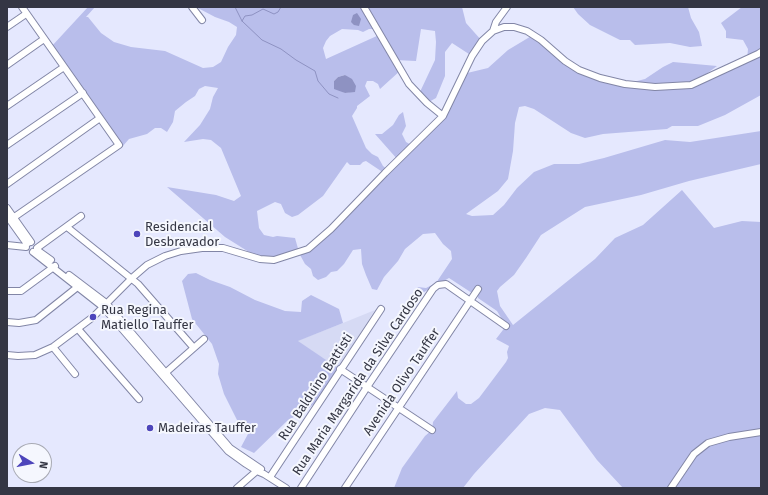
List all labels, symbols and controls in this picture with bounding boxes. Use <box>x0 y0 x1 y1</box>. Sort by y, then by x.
place label: Residencial Desbravador <box>145 219 219 250</box>
marker: Residencial Desbravador <box>132 229 142 239</box>
street label: Rua Maria Margarida da Silva Cardoso <box>289 286 427 478</box>
place label: Rua Regina Matiello Tauffer <box>101 302 194 333</box>
marker: Rua Regina Matiello Tauffer <box>88 312 98 322</box>
street label: Avenida Olivo Tauffer <box>360 326 444 438</box>
street label: Rua Balduíno Battisti <box>276 330 356 444</box>
place label: Madeiras Tauffer <box>158 420 256 436</box>
marker: Madeiras Tauffer <box>145 423 155 433</box>
north arrow <box>12 443 52 483</box>
text: N <box>36 460 50 470</box>

